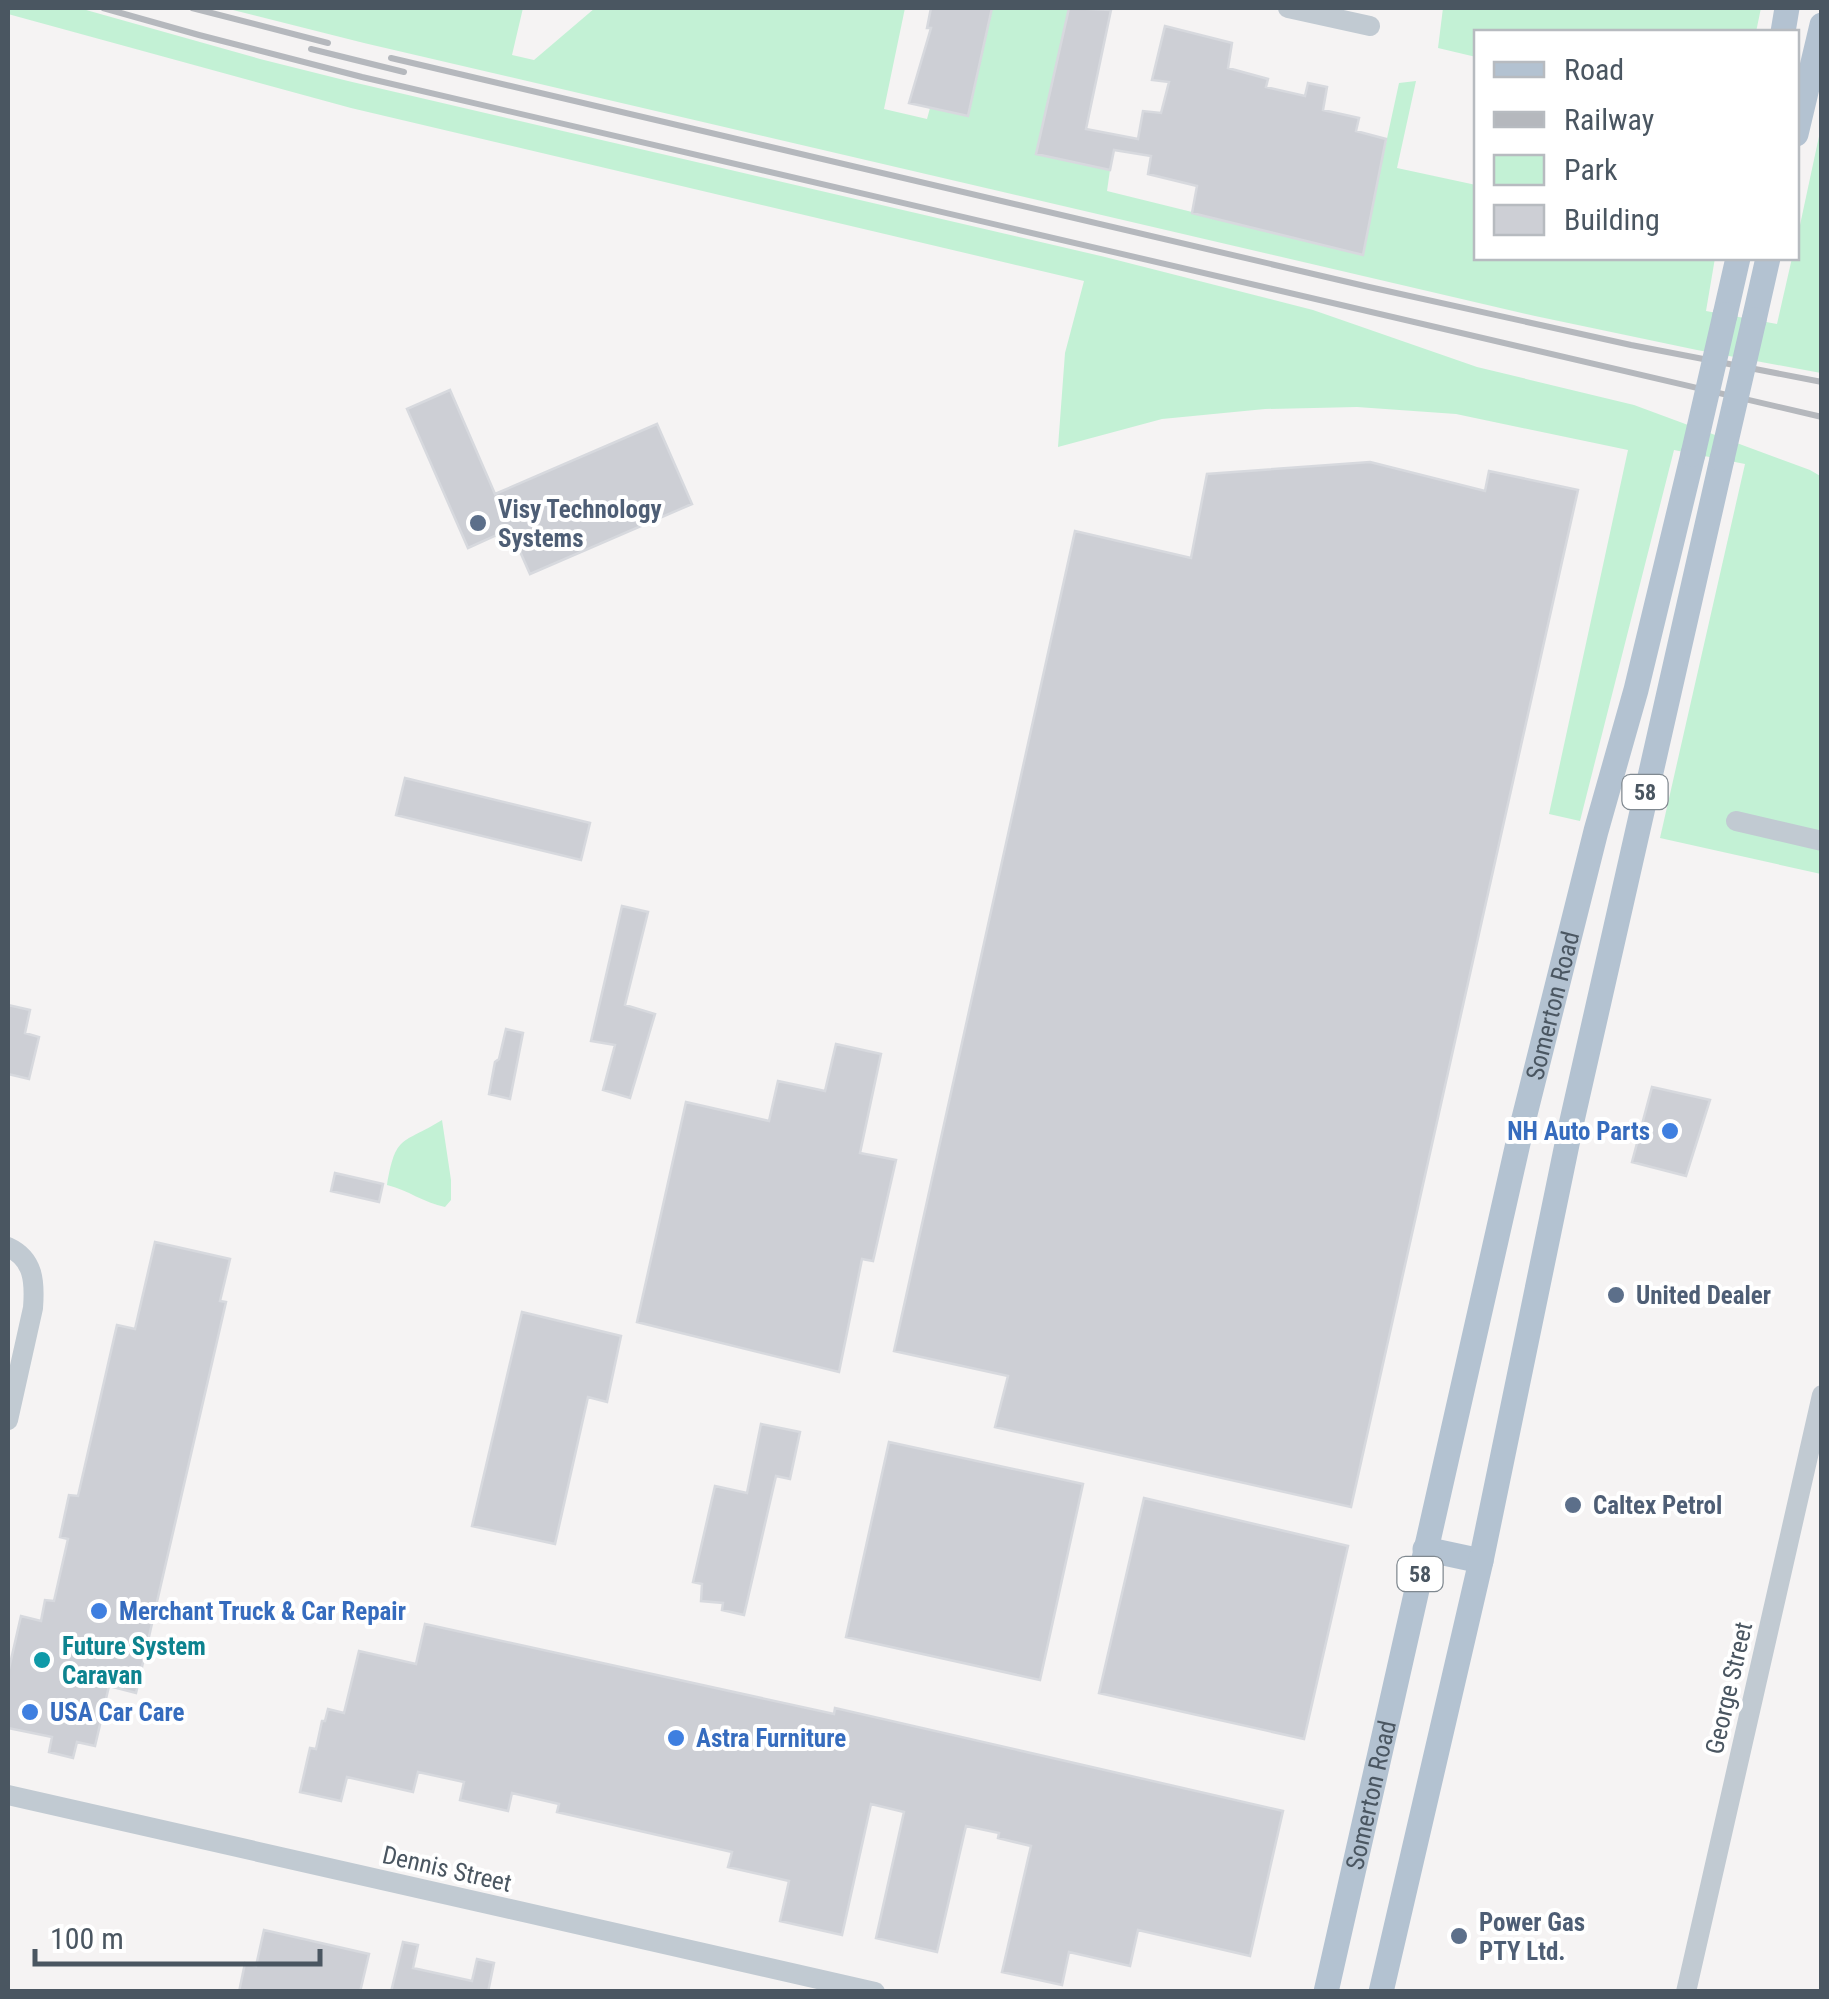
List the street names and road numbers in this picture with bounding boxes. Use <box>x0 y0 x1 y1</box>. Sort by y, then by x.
road number: 58 <box>1622 775 1668 809</box>
street label: Somerton Road <box>1520 928 1585 1083</box>
road number: 58 <box>1398 1557 1442 1591</box>
street label: George Street <box>1700 1619 1758 1757</box>
street label: Somerton Road <box>1340 1718 1401 1872</box>
street label: Dennis Street <box>380 1840 514 1898</box>

